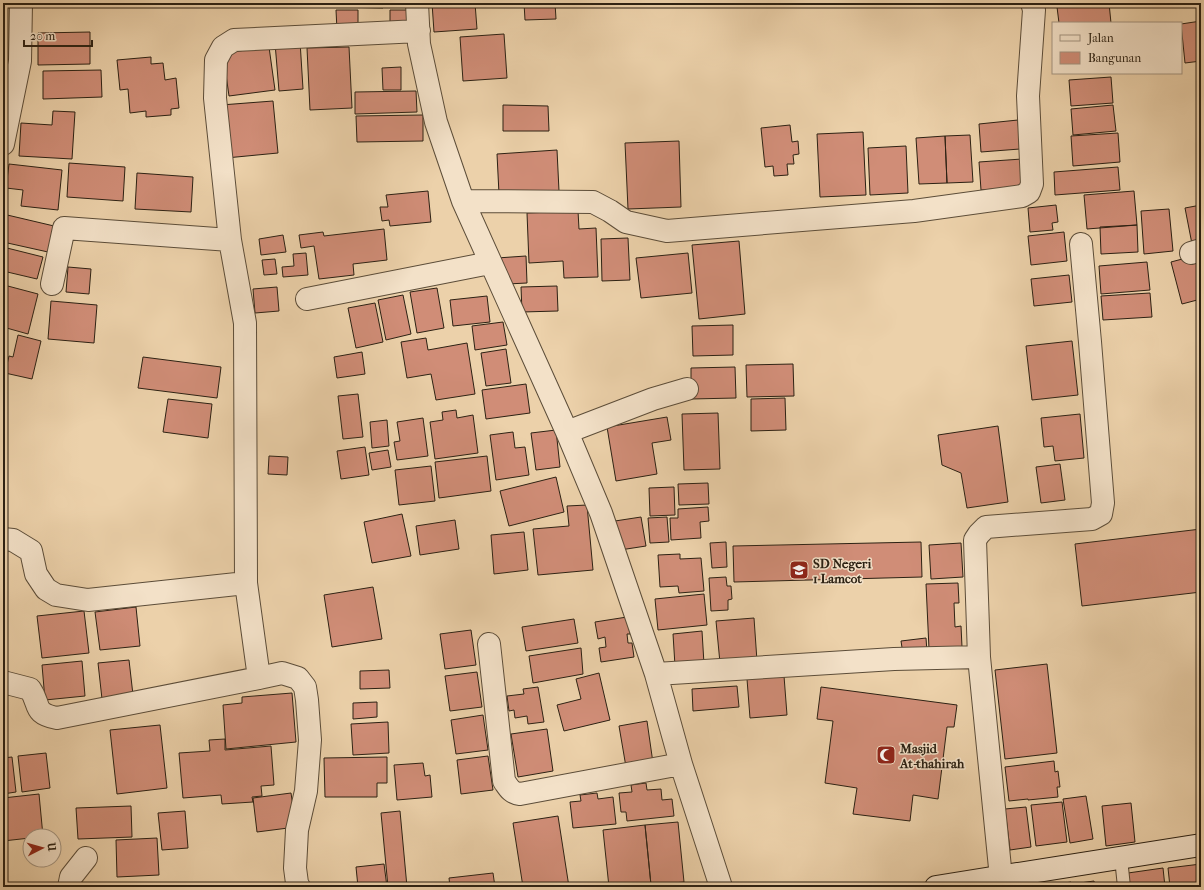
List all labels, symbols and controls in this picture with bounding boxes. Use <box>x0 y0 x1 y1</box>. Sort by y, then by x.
scale bar <box>24 22 92 48</box>
legend <box>1052 22 1182 74</box>
text: 20 m <box>30 29 55 43</box>
text: Jalan <box>1087 31 1114 45</box>
text: Bangunan <box>1088 51 1141 65</box>
place label: SD Negeri 1 Lamcot <box>813 556 871 586</box>
school or university icon: SD Negeri 1 Lamcot <box>788 559 810 581</box>
place label: Masjid At-thahirah <box>899 741 965 771</box>
mosque icon: Masjid At-thahirah <box>875 744 897 766</box>
north arrow <box>22 828 62 868</box>
text: U <box>44 841 58 852</box>

